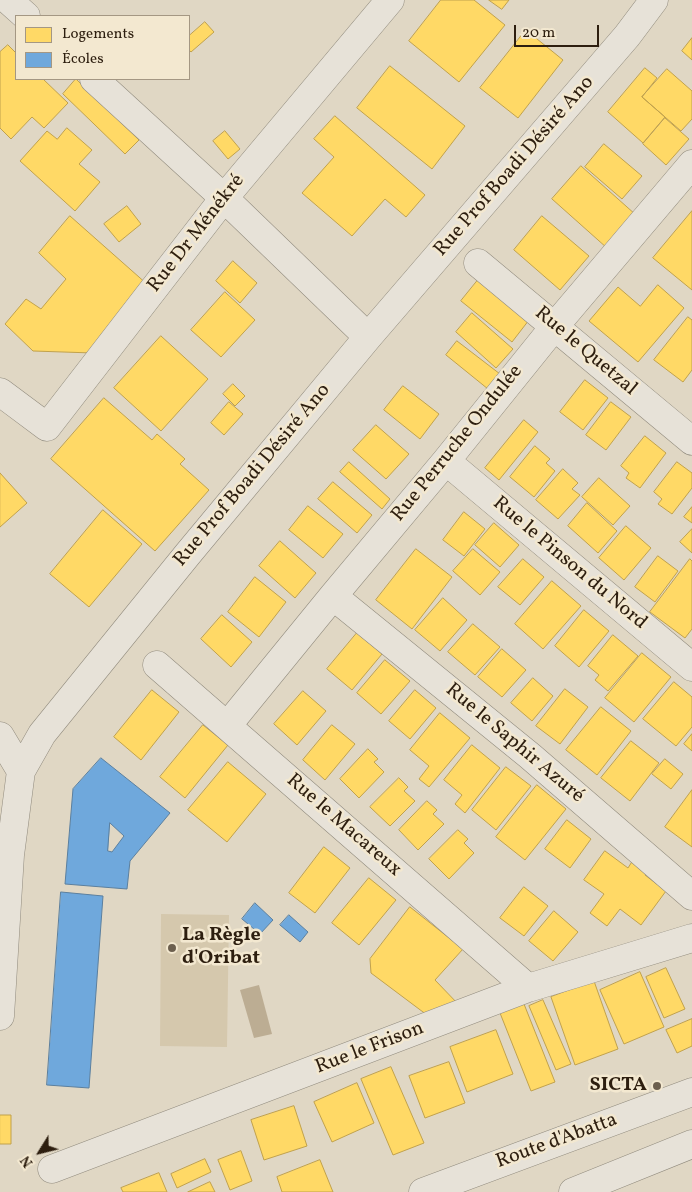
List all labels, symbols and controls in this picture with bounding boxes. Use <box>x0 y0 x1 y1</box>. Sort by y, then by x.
legend <box>15 15 190 80</box>
scale bar <box>517 15 602 47</box>
text: 20 m <box>522 23 555 44</box>
text: Logements <box>62 24 134 45</box>
text: Écoles <box>62 49 104 70</box>
street label: Rue Prof Boadi Désiré Ano <box>430 72 600 262</box>
street label: Rue Dr Ménékré <box>143 170 251 298</box>
street label: Rue le Quetzal <box>529 302 641 402</box>
street label: Rue Perruche Ondulée <box>387 361 529 527</box>
street label: Rue Prof Boadi Désiré Ano <box>169 380 337 572</box>
street label: Rue le Pinson du Nord <box>487 492 651 636</box>
street label: Rue le Saphir Azuré <box>440 679 588 809</box>
street label: Rue le Macareux <box>280 769 406 883</box>
place label: La Règle d'Oribat <box>182 924 261 971</box>
marker: La Règle d'Oribat <box>166 942 178 954</box>
street label: Rue le Frison <box>312 1017 428 1081</box>
place label: SICTA <box>590 1074 647 1098</box>
marker: SICTA <box>651 1080 663 1092</box>
street label: Route d'Abatta <box>493 1109 621 1175</box>
north arrow <box>15 1127 65 1177</box>
text: N <box>17 1151 38 1171</box>

